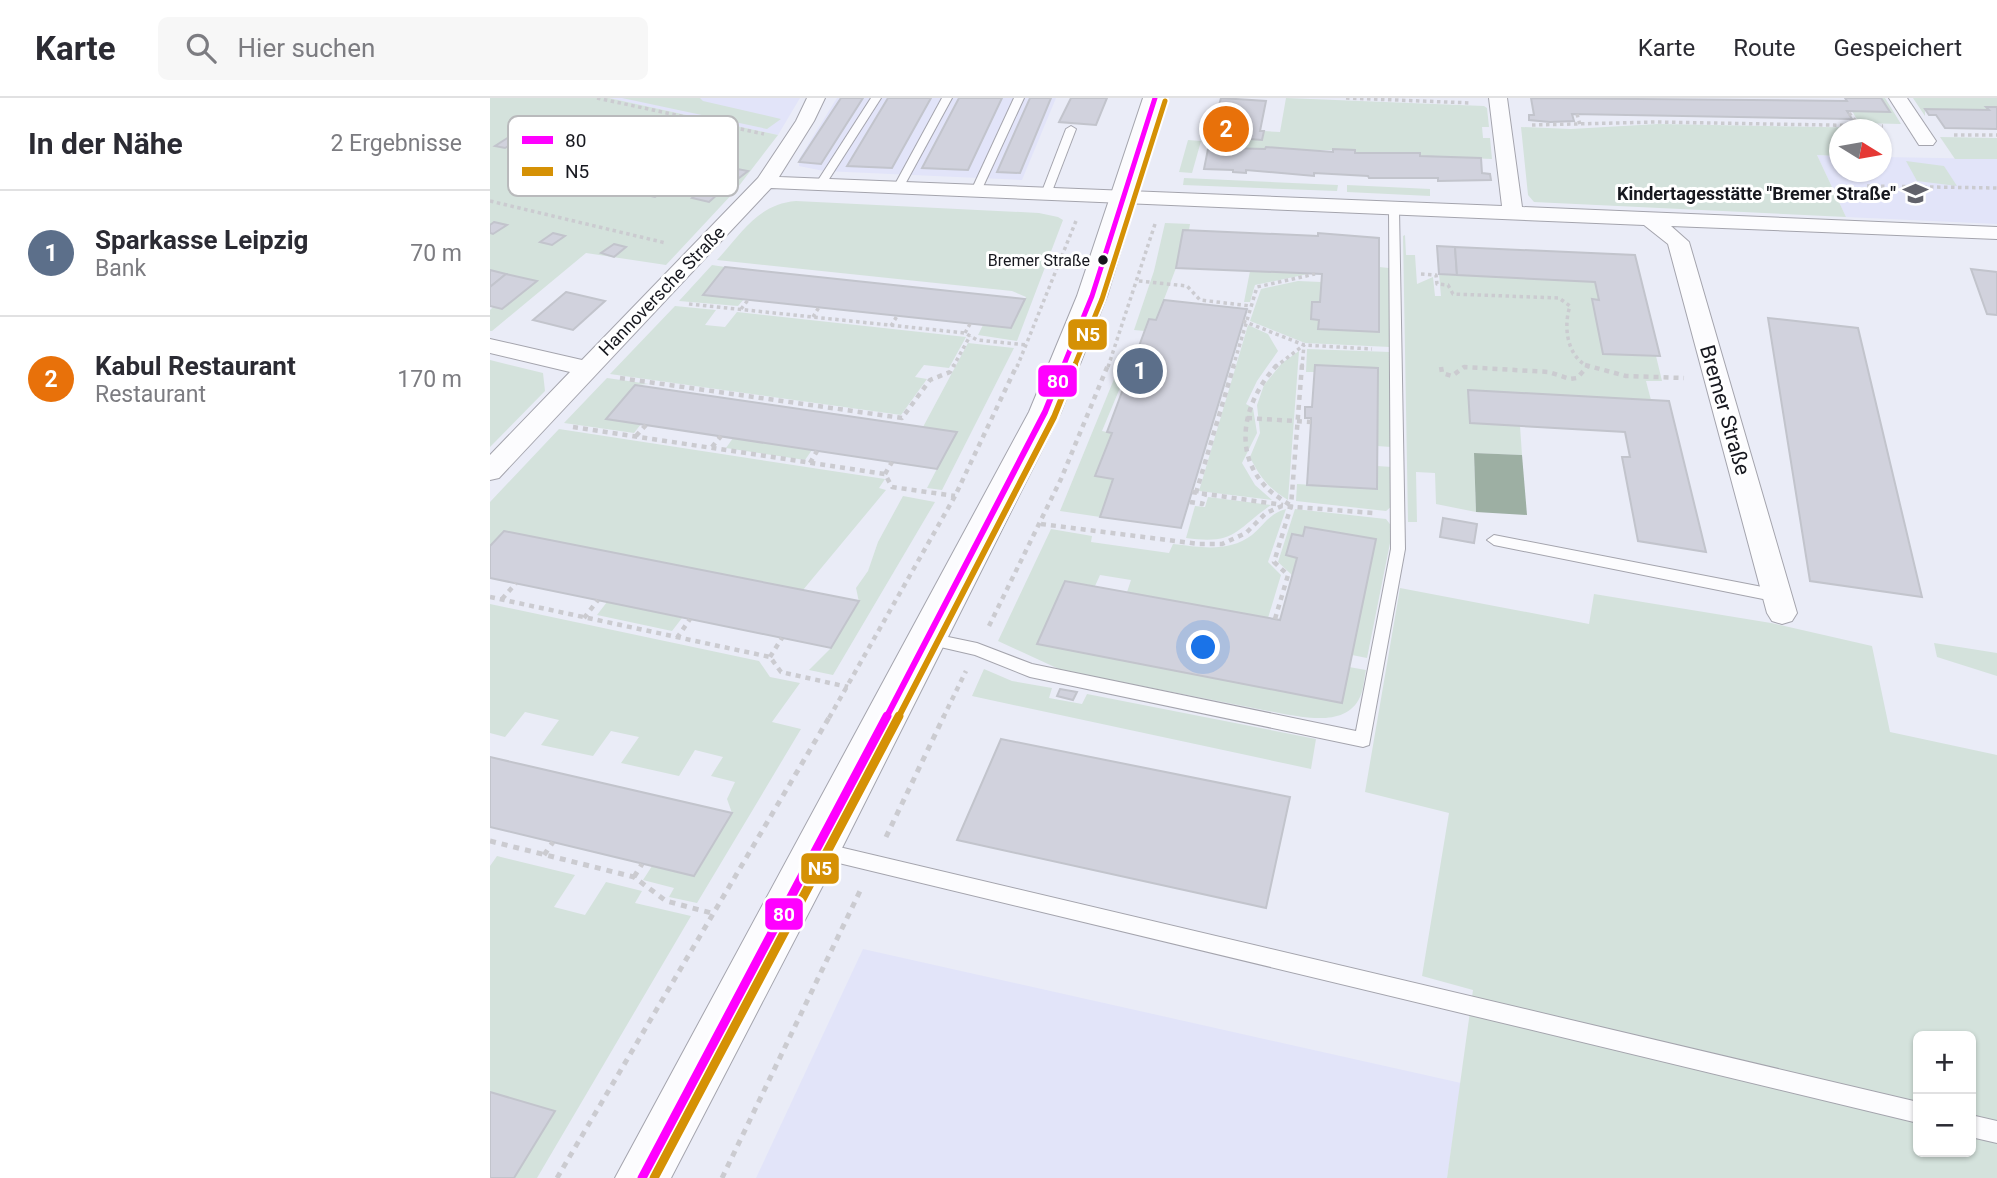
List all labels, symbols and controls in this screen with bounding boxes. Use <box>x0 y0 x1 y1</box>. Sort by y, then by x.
search box <box>158 17 648 80</box>
text: Karte <box>35 29 116 68</box>
icon: search <box>182 29 220 67</box>
text: Hier suchen <box>238 33 375 63</box>
text: Karte <box>1638 34 1695 62</box>
text: Route <box>1733 34 1795 62</box>
text: Gespeichert <box>1833 34 1962 62</box>
pin: 2 <box>1203 103 1249 155</box>
legend <box>508 116 738 196</box>
north arrow <box>1829 119 1892 182</box>
text: In der Nähe <box>28 126 183 161</box>
text: 80 <box>565 129 586 152</box>
text: 2 Ergebnisse <box>330 130 462 157</box>
text: N5 <box>565 160 589 183</box>
school or university icon: Kindertagesstätte "Bremer Straße" <box>1902 180 1930 208</box>
place label: Kindertagesstätte "Bremer Straße" <box>1617 183 1896 204</box>
street label: Hannoversche Straße <box>594 222 729 360</box>
text: Sparkasse Leipzig <box>95 225 308 255</box>
text: 1 <box>44 240 58 267</box>
text: 70 m <box>410 240 462 267</box>
place label: Bremer Straße <box>988 251 1090 270</box>
marker: Bremer Straße <box>1096 253 1110 267</box>
text: Bank <box>95 255 146 282</box>
line badge: N5 <box>1067 318 1108 351</box>
text: N5 <box>1076 323 1100 346</box>
street label: Bremer Straße <box>1695 342 1755 478</box>
pin: 1 <box>1117 345 1163 397</box>
text: Kabul Restaurant <box>95 351 296 381</box>
line badge: 80 <box>1037 364 1078 398</box>
text: 2 <box>44 366 58 393</box>
text: 170 m <box>397 366 462 393</box>
text: 80 <box>1047 370 1069 393</box>
text: Restaurant <box>95 381 206 408</box>
your location <box>1186 630 1220 664</box>
line badge: N5 <box>800 852 840 885</box>
text: N5 <box>808 857 832 880</box>
line badge: 80 <box>764 897 804 931</box>
text: 80 <box>773 903 795 926</box>
map controls <box>1913 1031 1976 1157</box>
button: + <box>1913 1031 1976 1094</box>
button: − <box>1913 1094 1976 1157</box>

